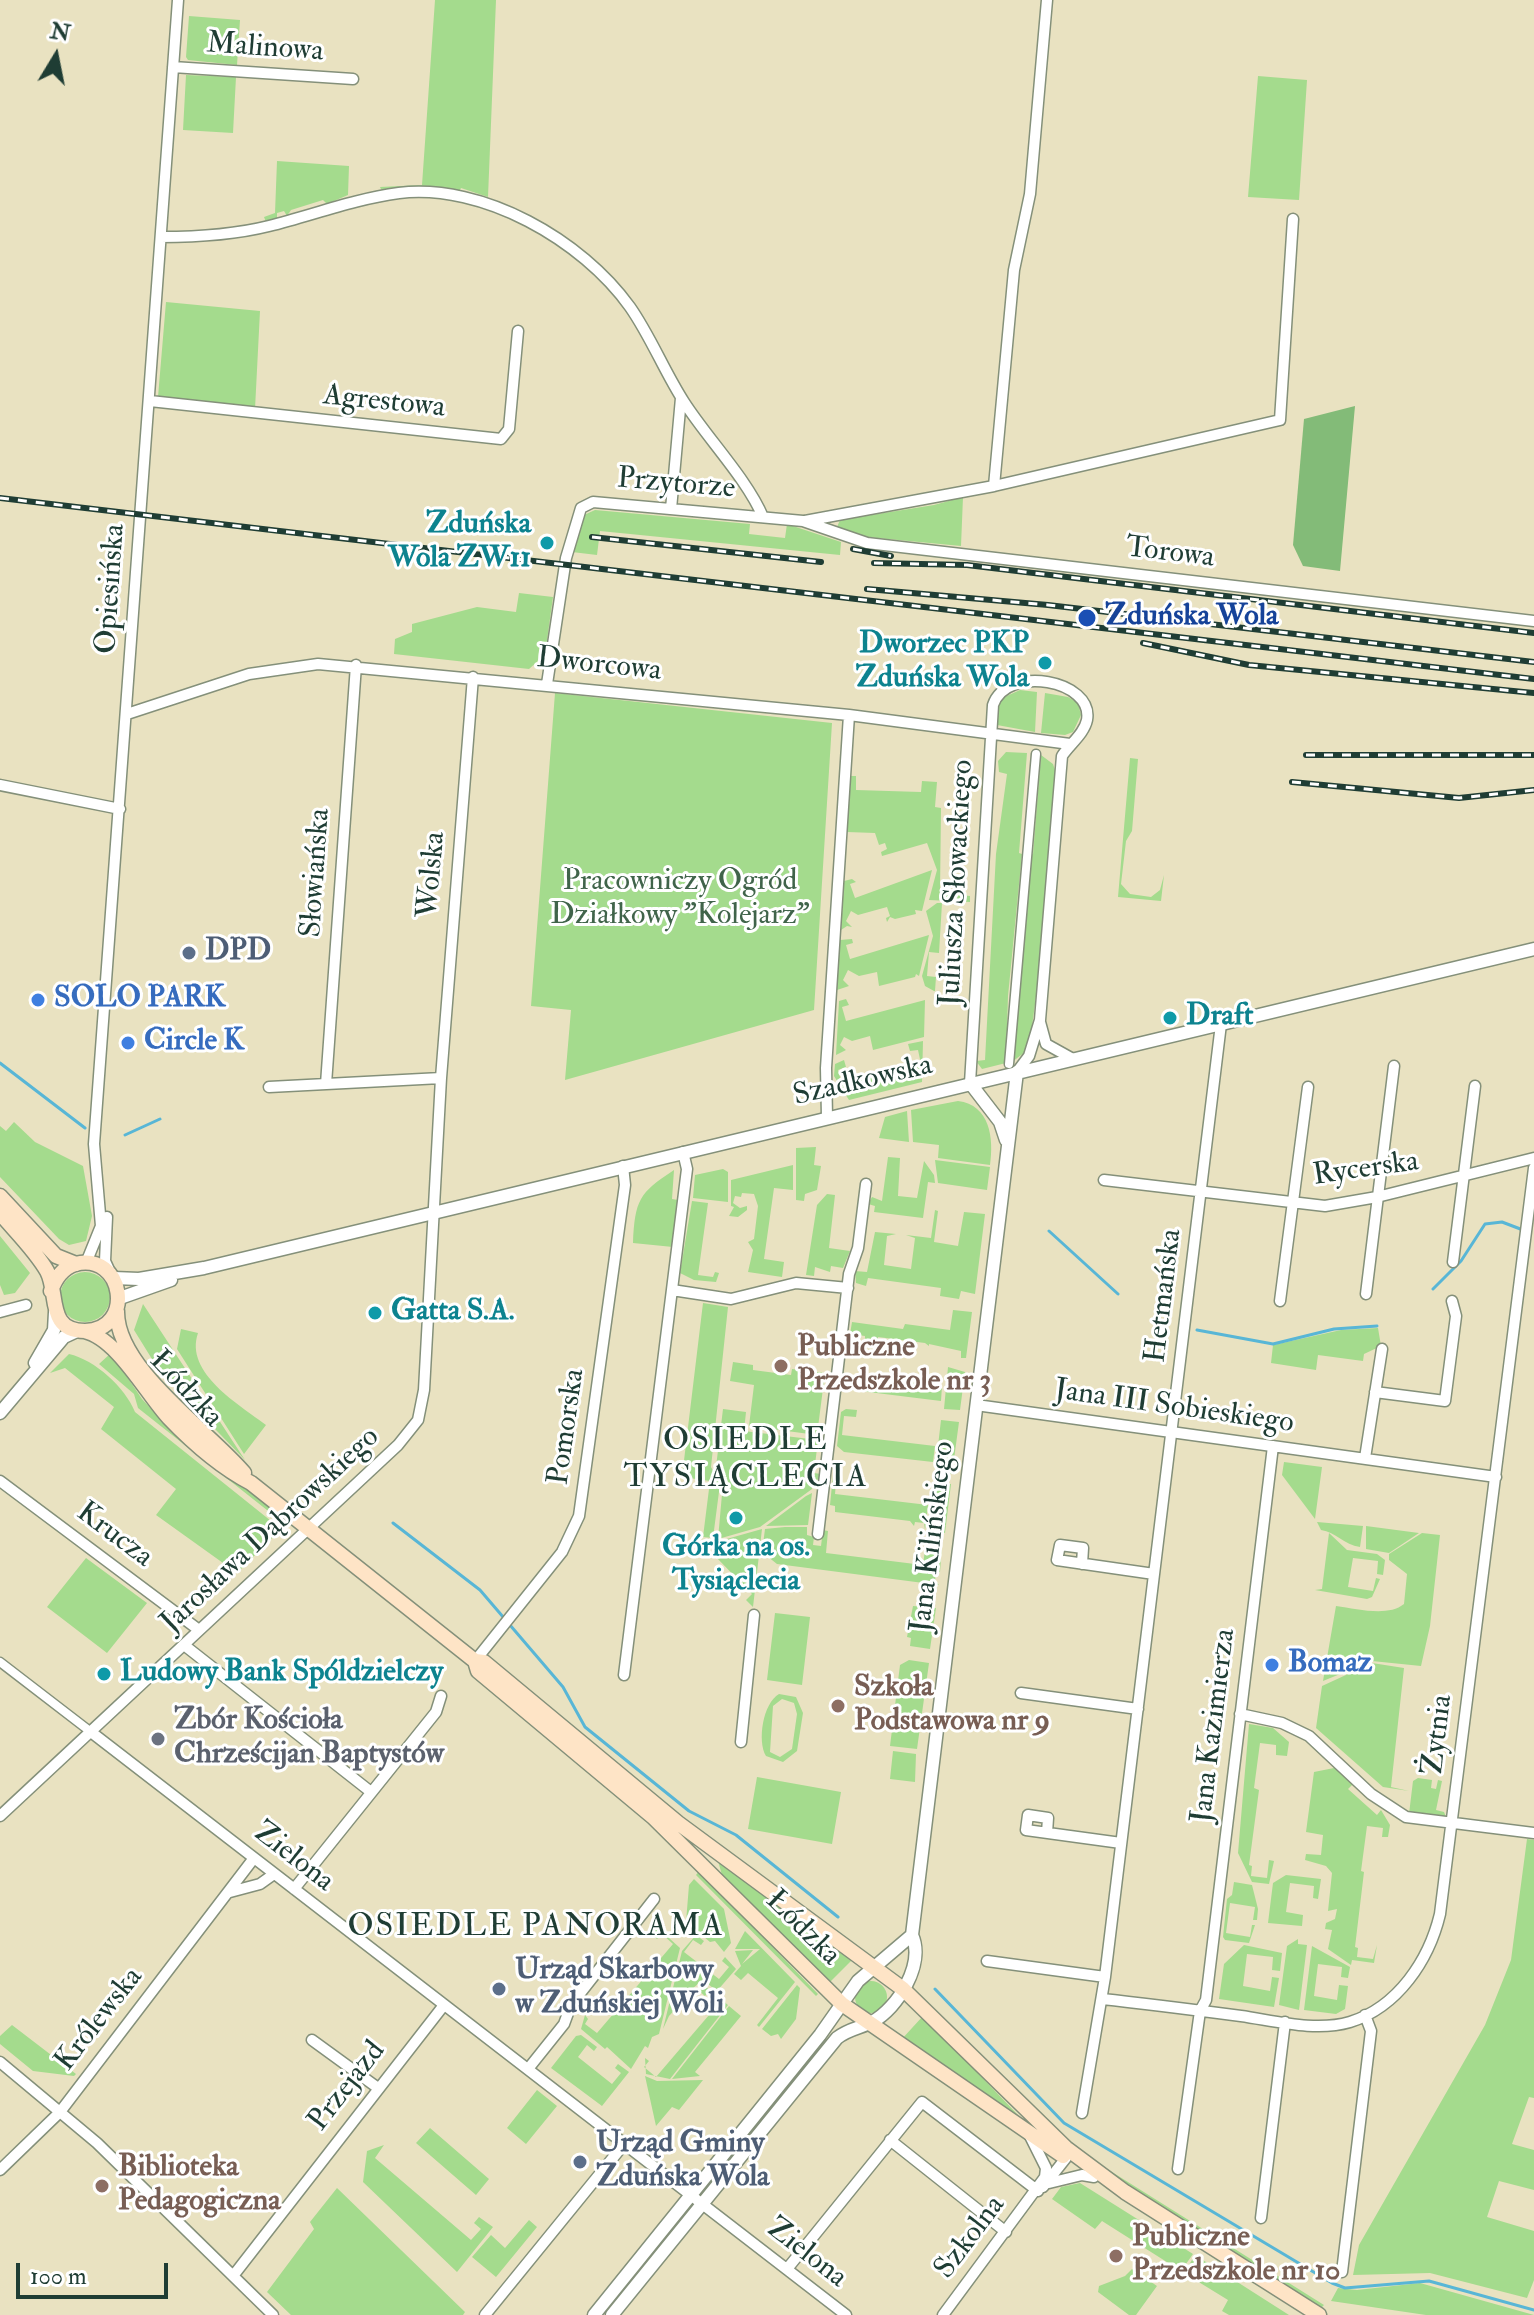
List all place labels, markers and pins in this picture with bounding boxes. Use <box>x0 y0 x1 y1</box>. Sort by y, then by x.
place label: Zduńska Wola ZW11 <box>388 508 531 578</box>
marker: Zduńska Wola ZW11 <box>538 534 556 552</box>
place label: Zduńska Wola <box>1105 600 1278 636</box>
marker: Zduńska Wola <box>1076 607 1098 629</box>
place label: Dworzec PKP Zduńska Wola <box>856 628 1029 698</box>
marker: Dworzec PKP Zduńska Wola <box>1036 654 1054 672</box>
place label: DPD <box>205 935 271 971</box>
marker: DPD <box>180 944 198 962</box>
place label: SOLO PARK <box>54 982 225 1018</box>
marker: SOLO PARK <box>29 991 47 1009</box>
place label: Draft <box>1186 1000 1253 1036</box>
marker: Draft <box>1161 1009 1179 1027</box>
place label: Circle K <box>144 1025 244 1061</box>
marker: Circle K <box>119 1034 137 1052</box>
place label: Gatta S.A. <box>391 1295 515 1331</box>
marker: Gatta S.A. <box>366 1304 384 1322</box>
place label: Publiczne Przedszkole nr 3 <box>797 1331 991 1402</box>
marker: Publiczne Przedszkole nr 3 <box>772 1357 790 1375</box>
marker: Górka na os. Tysiąclecia <box>727 1509 745 1527</box>
place label: Górka na os. Tysiąclecia <box>662 1531 810 1602</box>
place label: Bomaz <box>1288 1647 1372 1683</box>
place label: Ludowy Bank Spóldzielczy <box>120 1656 443 1692</box>
marker: Bomaz <box>1263 1656 1281 1674</box>
marker: Ludowy Bank Spóldzielczy <box>95 1665 113 1683</box>
place label: Szkoła Podstawowa nr 9 <box>854 1671 1050 1742</box>
marker: Szkoła Podstawowa nr 9 <box>829 1697 847 1715</box>
place label: Zbór Kościoła Chrześcijan Baptystów <box>174 1704 444 1774</box>
marker: Zbór Kościoła Chrześcijan Baptystów <box>149 1730 167 1748</box>
place label: Urząd Skarbowy w Zduńskiej Woli <box>515 1954 724 2024</box>
marker: Urząd Skarbowy w Zduńskiej Woli <box>490 1980 508 1998</box>
place label: Urząd Gminy Zduńska Wola <box>596 2127 769 2198</box>
place label: Biblioteka Pedagogiczna <box>118 2151 281 2222</box>
marker: Urząd Gminy Zduńska Wola <box>571 2153 589 2171</box>
marker: Biblioteka Pedagogiczna <box>93 2177 111 2195</box>
place label: Publiczne Przedszkole nr 10 <box>1132 2221 1340 2292</box>
marker: Publiczne Przedszkole nr 10 <box>1107 2247 1125 2265</box>

